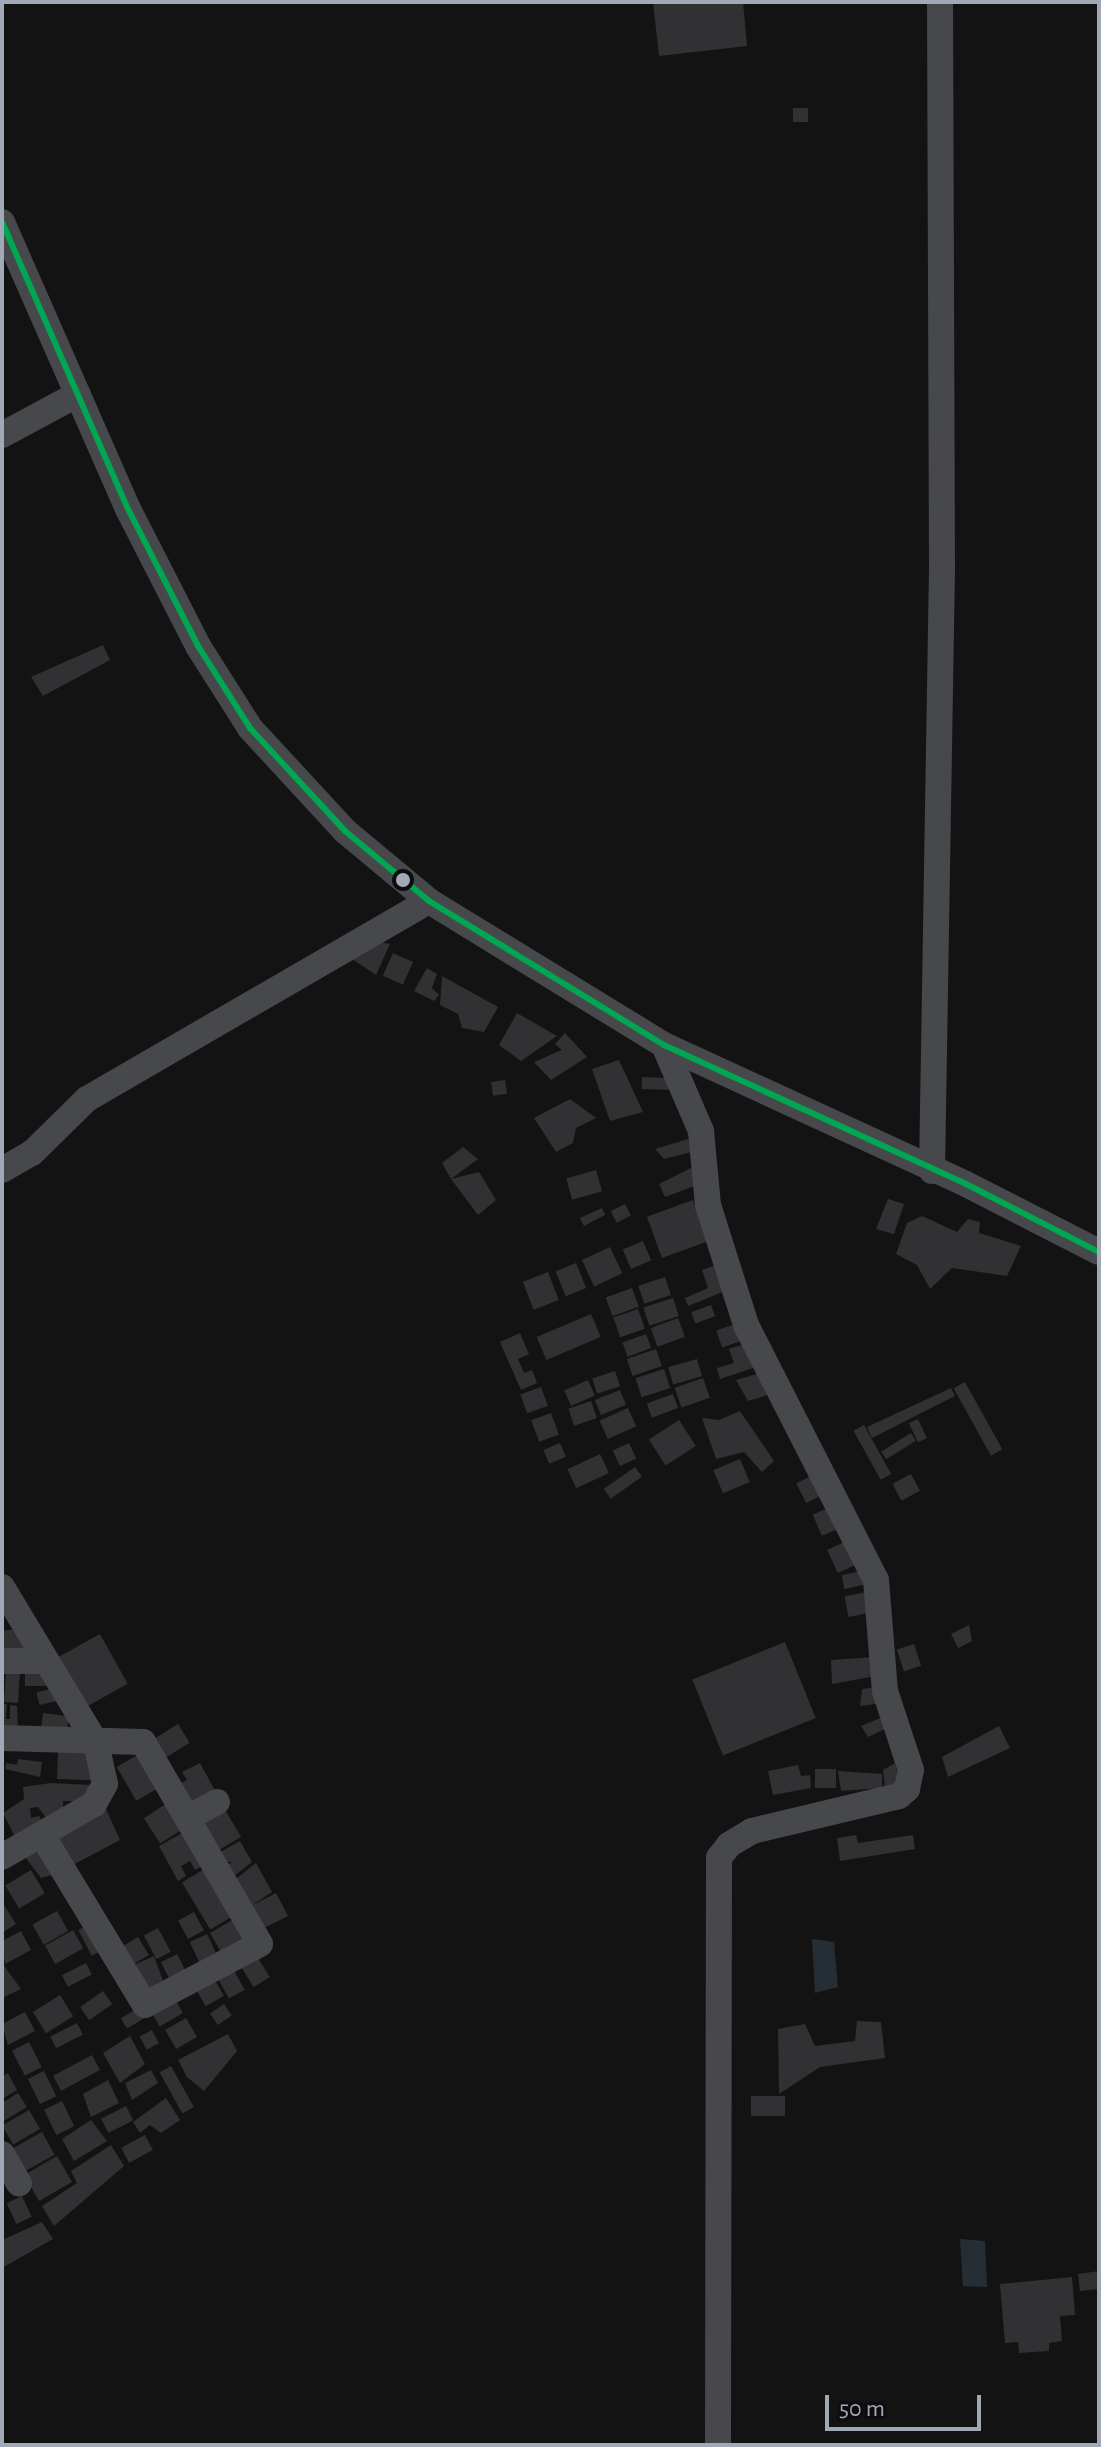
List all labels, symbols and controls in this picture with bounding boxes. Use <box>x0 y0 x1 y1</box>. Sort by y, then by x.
unlabelled marker <box>395 872 411 888</box>
scale bar <box>829 2379 985 2429</box>
text: 50 m <box>839 2397 885 2421</box>

